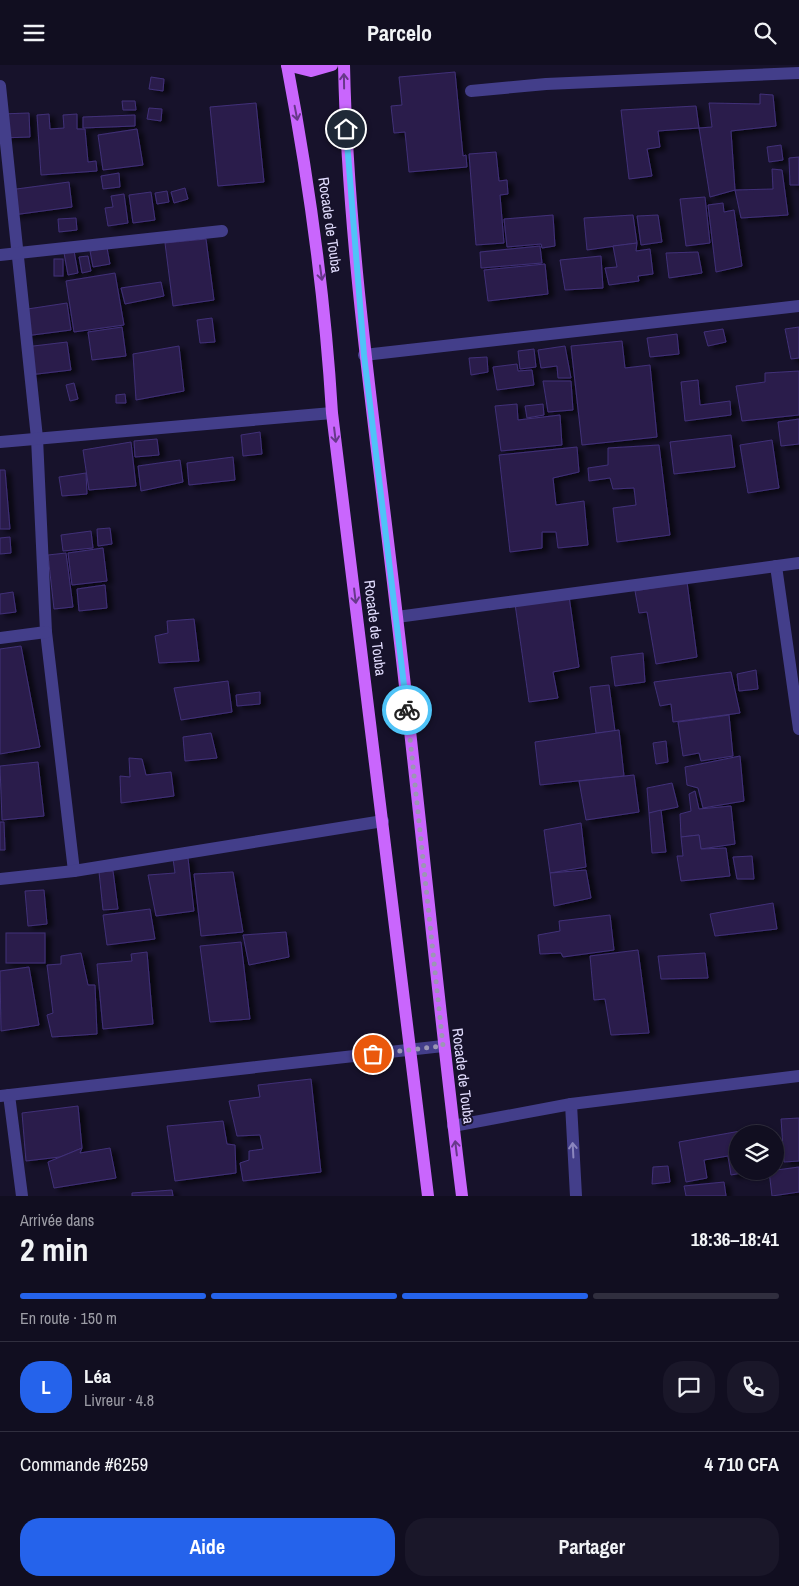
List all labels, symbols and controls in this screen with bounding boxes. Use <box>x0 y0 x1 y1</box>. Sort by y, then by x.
text: Parcelo <box>367 18 432 48</box>
icon: menu <box>20 19 48 47</box>
icon: search <box>751 19 779 47</box>
one-way arrow <box>339 73 349 90</box>
one-way arrow <box>292 104 301 120</box>
pin <box>325 108 367 150</box>
icon: home <box>332 115 360 143</box>
street label: Rocade de Touba <box>313 176 348 274</box>
one-way arrow <box>316 265 326 281</box>
one-way arrow <box>330 427 340 443</box>
street label: Rocade de Touba <box>359 579 392 677</box>
one-way arrow <box>350 588 360 604</box>
courier <box>382 685 432 735</box>
icon: bike <box>393 696 421 724</box>
street label: Rocade de Touba <box>447 1027 480 1125</box>
pin <box>352 1033 394 1075</box>
icon: bag <box>359 1040 387 1068</box>
map controls <box>729 1125 784 1180</box>
button: layers <box>729 1125 784 1180</box>
one-way arrow <box>451 1140 461 1156</box>
one-way arrow <box>569 1142 578 1158</box>
text: Arrivée dans <box>20 1209 94 1231</box>
text: 18:36–18:41 <box>691 1226 779 1252</box>
text: 2 min <box>20 1228 89 1271</box>
text: En route · 150 m <box>20 1307 117 1329</box>
button: chat <box>663 1361 715 1413</box>
button: phone <box>727 1361 779 1413</box>
text: Léa <box>84 1363 111 1389</box>
text: L <box>41 1374 51 1400</box>
text: Livreur · 4.8 <box>84 1389 154 1411</box>
text: Commande #6259 <box>20 1451 148 1477</box>
text: 4 710 CFA <box>705 1451 779 1477</box>
button: Aide <box>20 1518 395 1576</box>
button: Partager <box>405 1518 779 1576</box>

